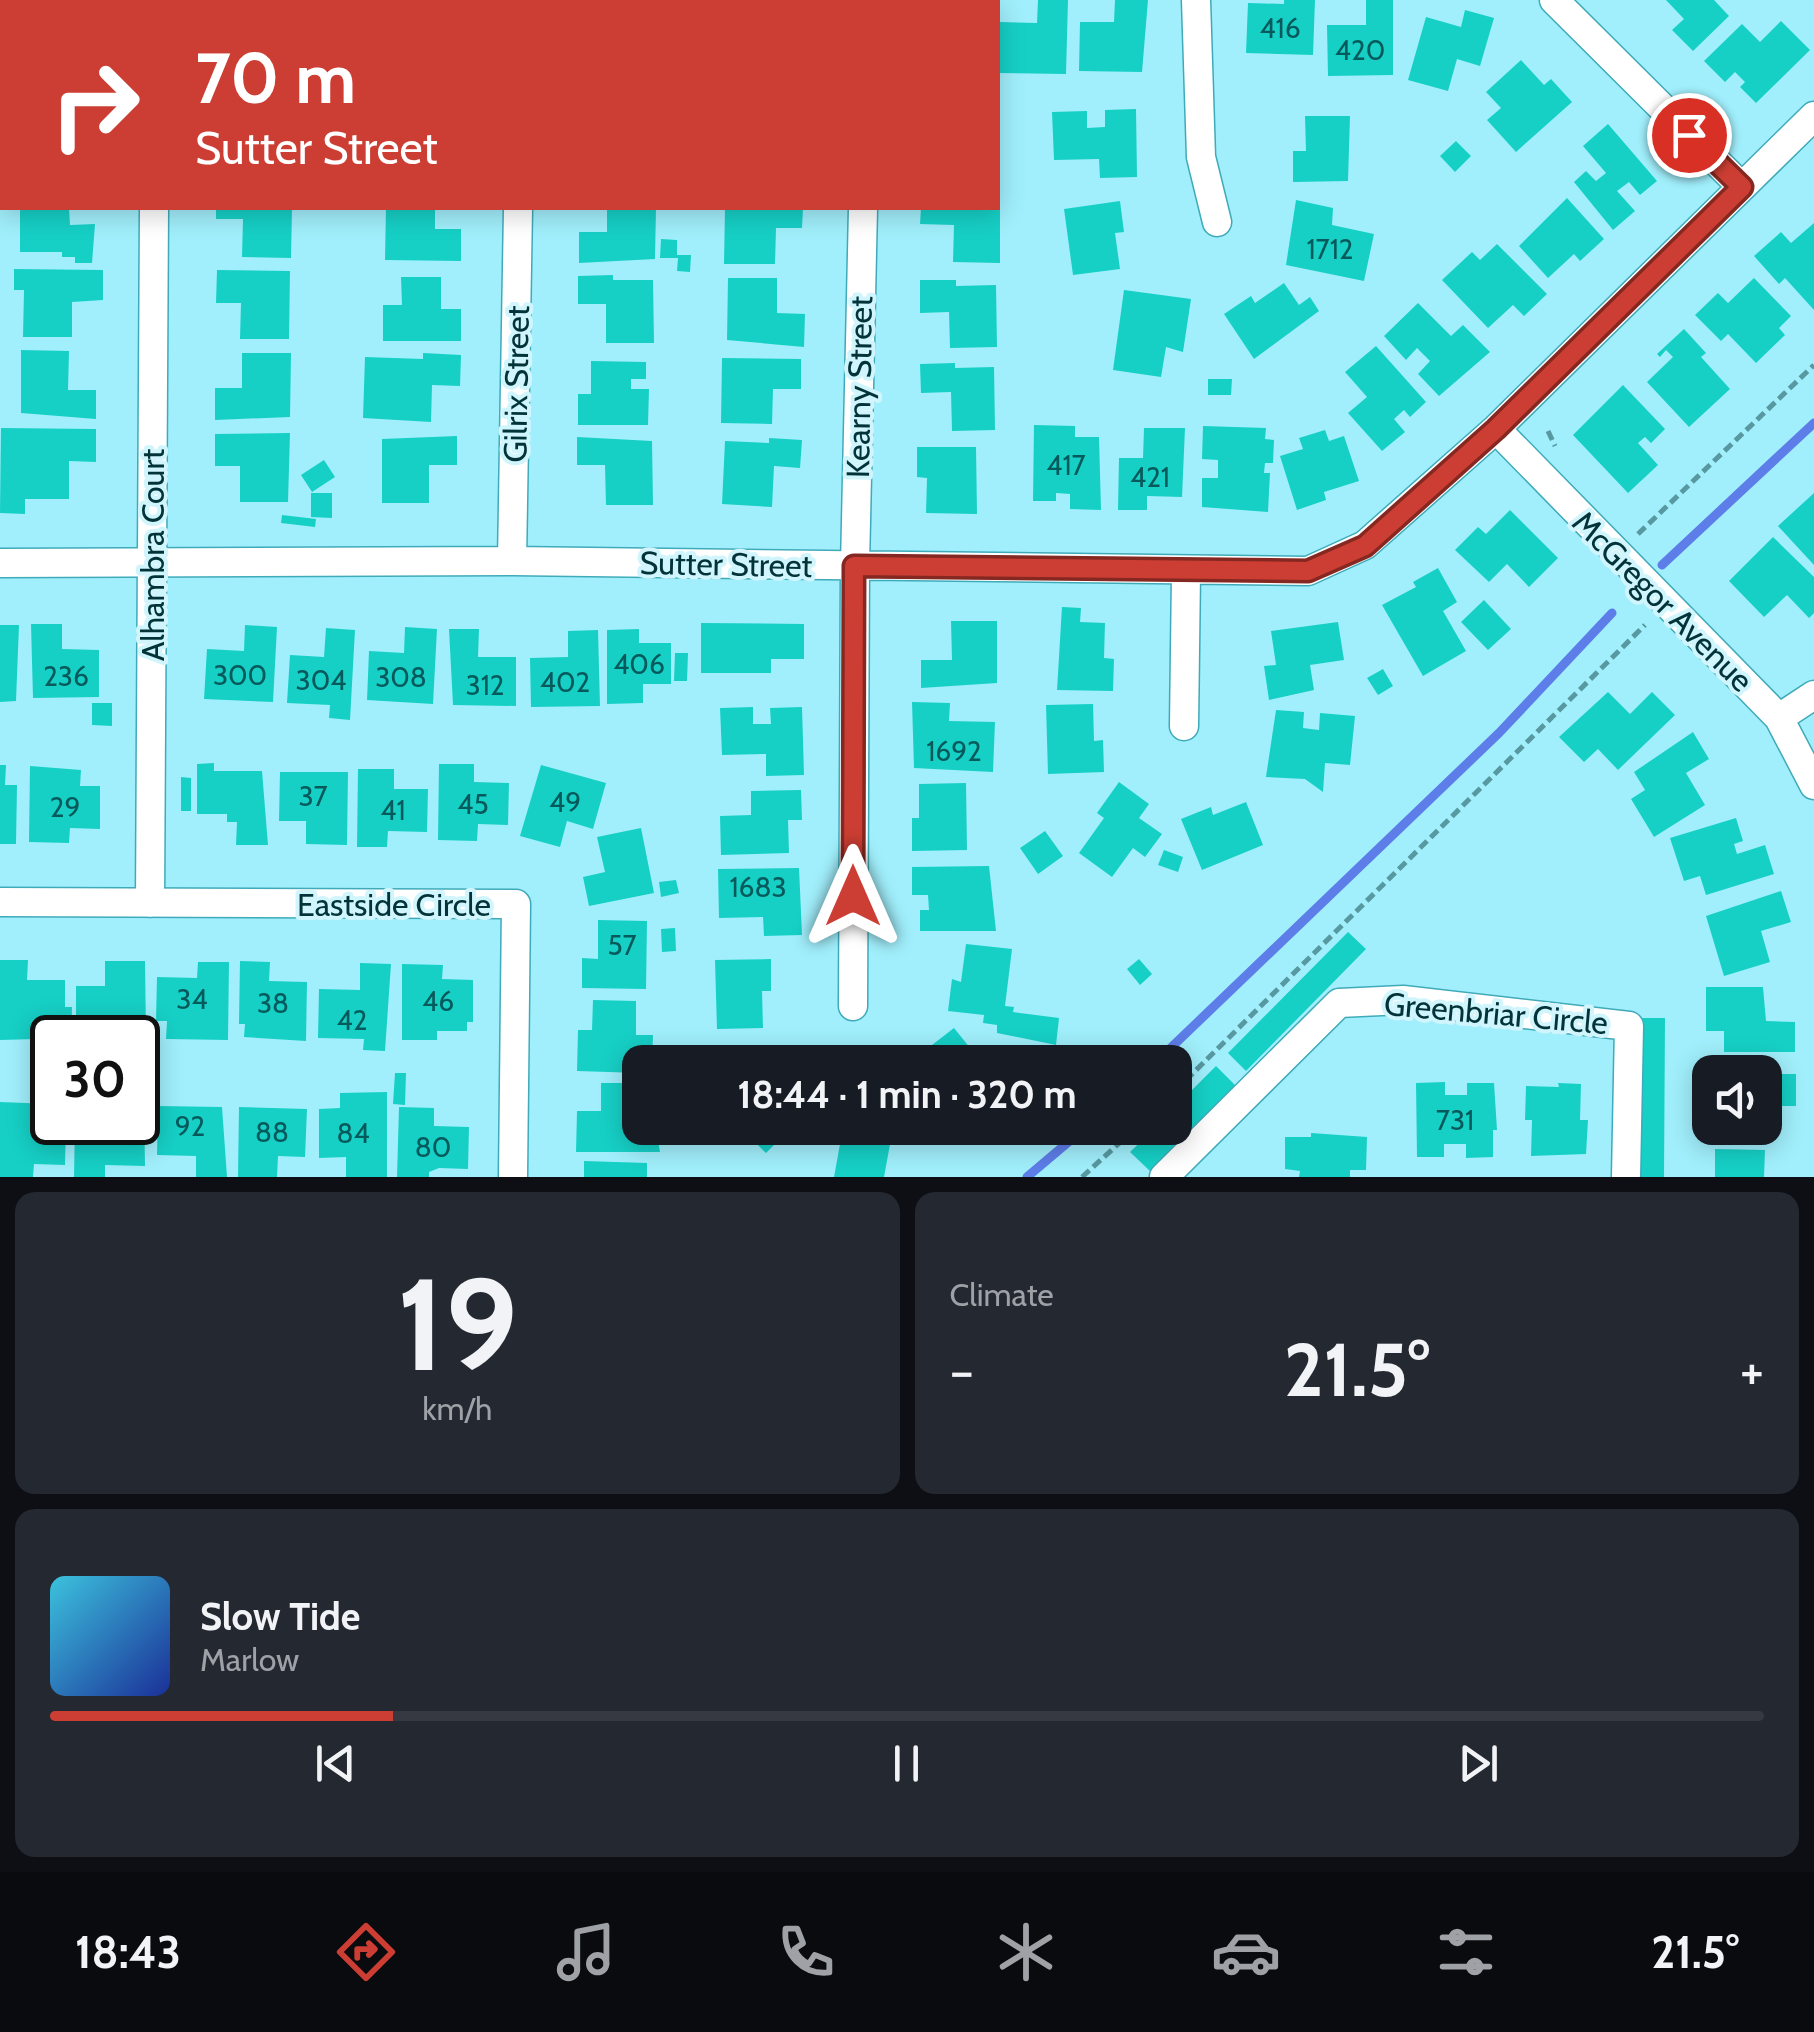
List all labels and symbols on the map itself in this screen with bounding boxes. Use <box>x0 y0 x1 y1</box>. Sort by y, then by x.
house number: 416 <box>1259 11 1301 45</box>
house number: 420 <box>1335 33 1385 67</box>
pin <box>1647 93 1732 178</box>
house number: 1712 <box>1306 232 1354 266</box>
street label: Kearny Street <box>838 295 880 478</box>
street label: Gilrix Street <box>495 305 537 463</box>
house number: 417 <box>1046 448 1086 482</box>
street label: Alhambra Court <box>133 449 172 661</box>
house number: 421 <box>1130 460 1170 494</box>
street label: McGregor Avenue <box>1565 503 1761 699</box>
street label: Sutter Street <box>639 543 813 585</box>
house number: 406 <box>613 647 665 681</box>
house number: 300 <box>213 658 267 692</box>
house number: 236 <box>43 659 89 693</box>
house number: 308 <box>375 660 427 694</box>
house number: 304 <box>296 663 346 697</box>
house number: 402 <box>540 665 590 699</box>
house number: 312 <box>466 668 504 702</box>
house number: 1692 <box>926 734 982 768</box>
house number: 37 <box>298 779 328 813</box>
house number: 49 <box>549 785 581 819</box>
house number: 45 <box>457 787 489 821</box>
house number: 29 <box>50 790 80 824</box>
house number: 41 <box>380 793 406 827</box>
position arrow <box>801 844 905 948</box>
house number: 1683 <box>729 870 787 904</box>
street label: Eastside Circle <box>297 885 491 924</box>
house number: 57 <box>607 928 637 962</box>
house number: 34 <box>176 982 208 1016</box>
house number: 46 <box>422 984 454 1018</box>
street label: Greenbriar Circle <box>1382 984 1610 1042</box>
house number: 38 <box>257 986 289 1020</box>
house number: 42 <box>337 1003 367 1037</box>
speed limit sign: 30 <box>30 1015 160 1145</box>
house number: 731 <box>1436 1103 1474 1137</box>
house number: 92 <box>175 1109 205 1143</box>
house number: 88 <box>255 1115 289 1149</box>
house number: 84 <box>336 1116 370 1150</box>
house number: 80 <box>415 1130 451 1164</box>

